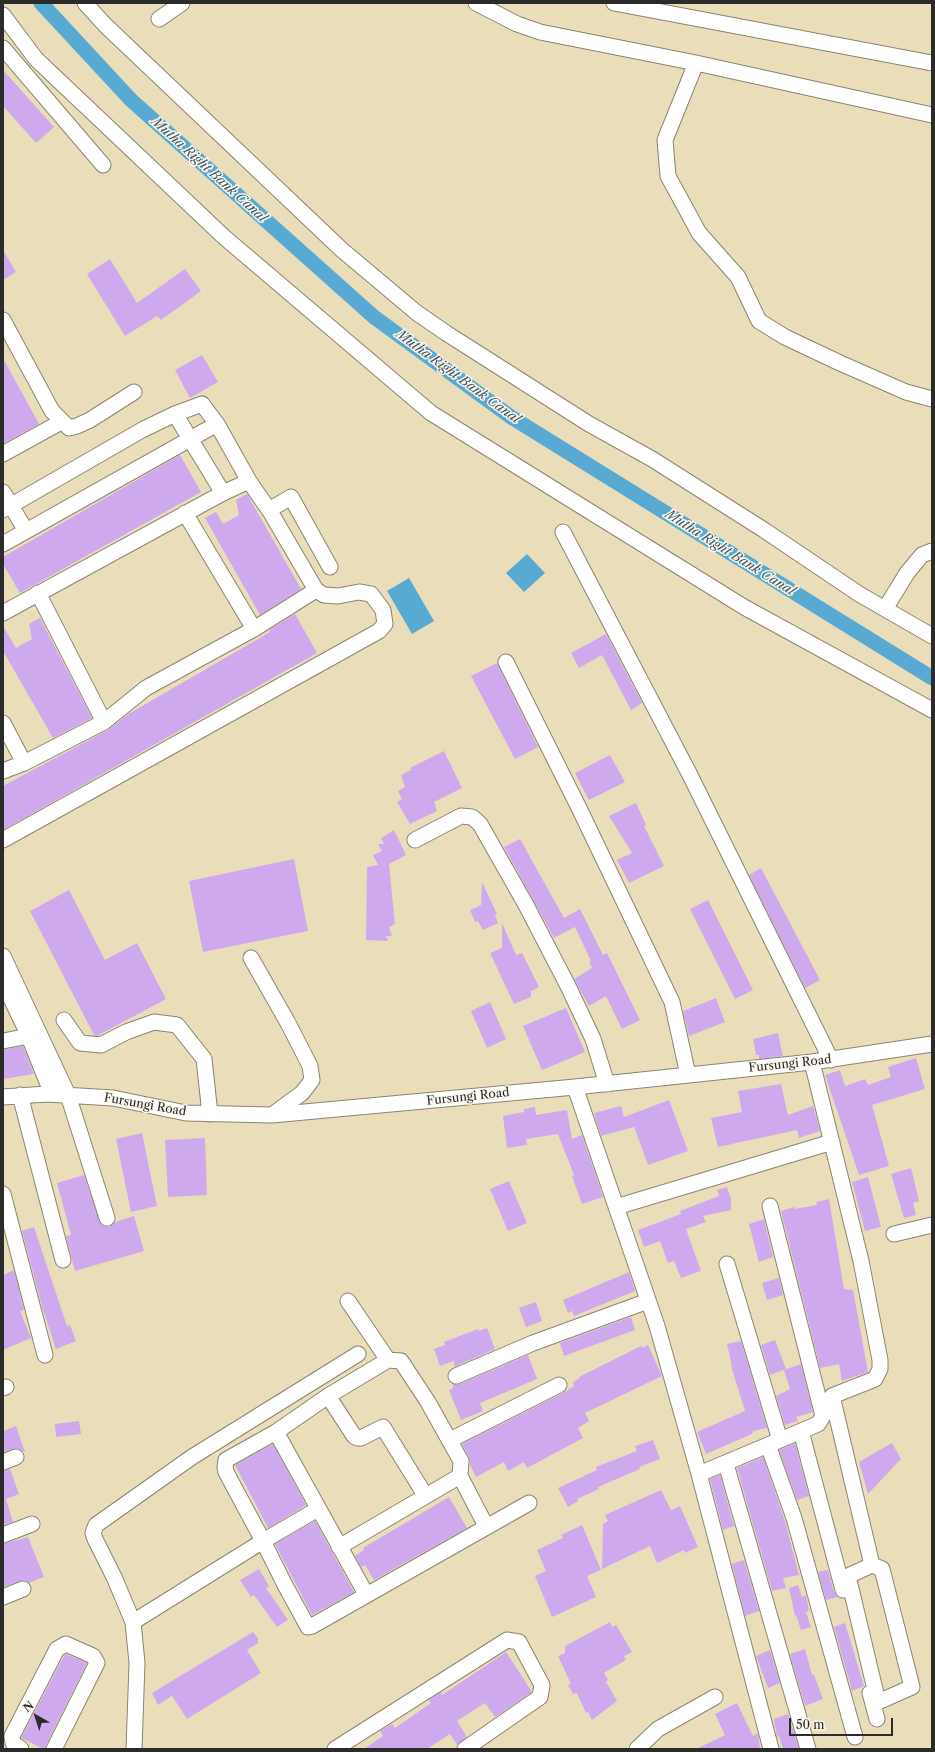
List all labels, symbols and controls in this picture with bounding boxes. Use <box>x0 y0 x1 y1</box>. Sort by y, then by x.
water label: Mutha Right Bank Canal <box>148 114 270 226</box>
water label: Mutha Right Bank Canal <box>393 327 523 427</box>
water label: Mutha Right Bank Canal <box>662 507 798 599</box>
street label: Fursungi Road <box>748 1052 832 1076</box>
street label: Fursungi Road <box>426 1085 510 1109</box>
street label: Fursungi Road <box>103 1091 187 1119</box>
north arrow <box>16 1696 56 1736</box>
text: N <box>20 1698 37 1715</box>
scale bar <box>791 1710 895 1736</box>
text: 50 m <box>796 1717 825 1732</box>

